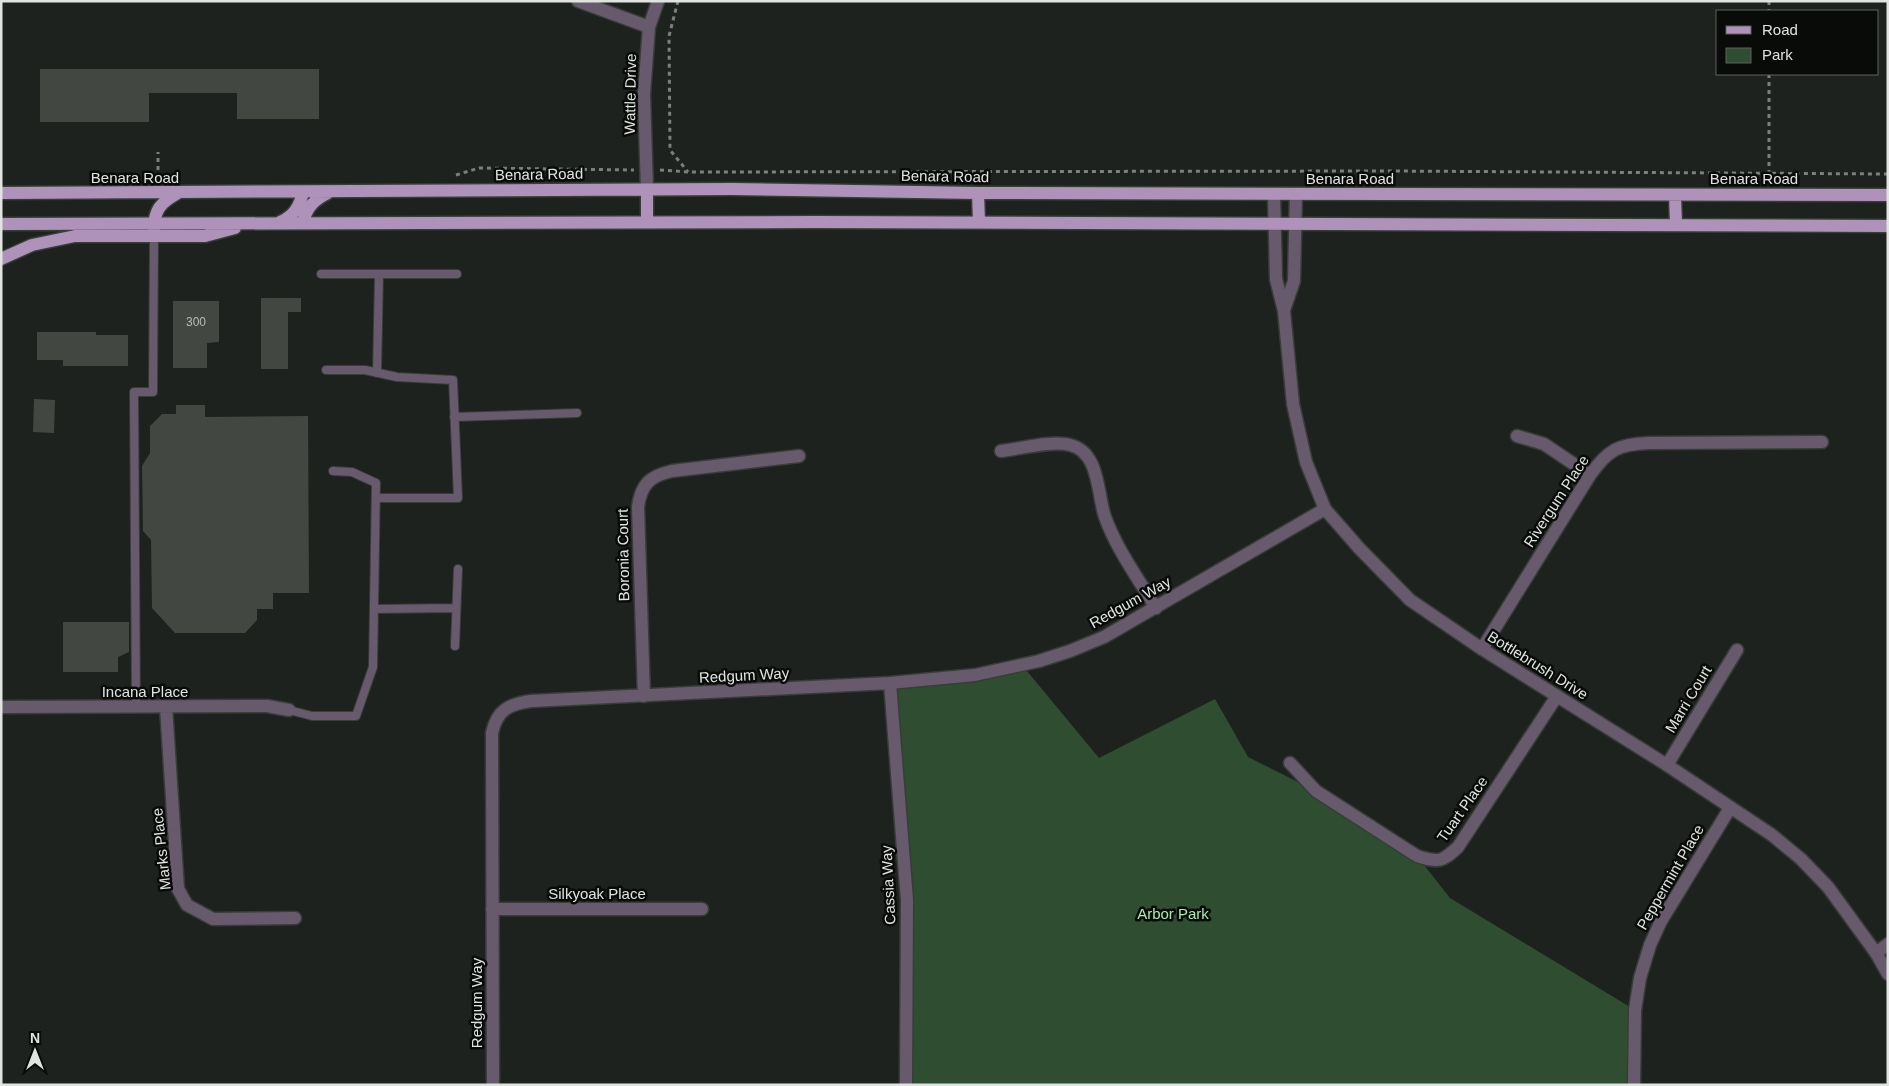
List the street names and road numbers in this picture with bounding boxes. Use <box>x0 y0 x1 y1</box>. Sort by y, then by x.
street label: Wattle Drive <box>621 53 639 135</box>
street label: Benara Road <box>495 165 583 183</box>
street label: Benara Road <box>901 167 989 185</box>
street label: Benara Road <box>91 169 179 186</box>
street label: Benara Road <box>1306 170 1394 187</box>
street label: Benara Road <box>1710 170 1798 187</box>
street label: Rivergum Place <box>1520 452 1592 550</box>
street label: Boronia Court <box>614 508 632 601</box>
street label: Redgum Way <box>1086 572 1174 631</box>
street label: Bottlebrush Drive <box>1485 627 1591 703</box>
street label: Marri Court <box>1661 662 1715 736</box>
street label: Redgum Way <box>698 664 790 686</box>
street label: Incana Place <box>102 683 188 700</box>
street label: Tuart Place <box>1433 773 1491 845</box>
street label: Marks Place <box>148 807 174 891</box>
street label: Peppermint Place <box>1633 821 1707 933</box>
street label: Cassia Way <box>877 844 899 925</box>
street label: Silkyoak Place <box>548 885 646 902</box>
street label: Redgum Way <box>468 957 485 1048</box>

